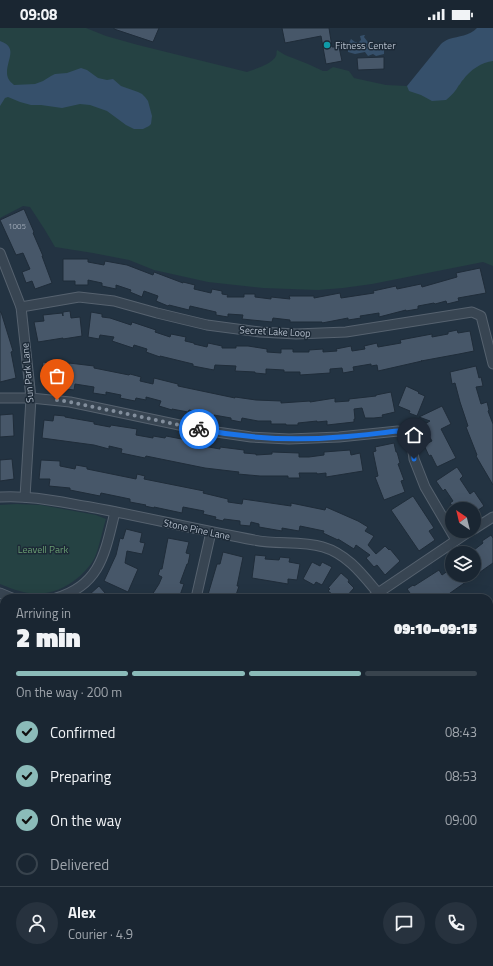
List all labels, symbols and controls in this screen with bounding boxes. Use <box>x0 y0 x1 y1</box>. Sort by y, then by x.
text: 09:08 <box>20 3 57 26</box>
place label: Fitness Center <box>335 38 396 53</box>
marker: Fitness Center <box>322 40 332 50</box>
house number: 1005 <box>8 220 26 232</box>
street label: Secret Lake Loop <box>239 322 311 341</box>
street label: Sun Park Lane <box>17 342 38 403</box>
pin <box>40 359 74 400</box>
icon: bag <box>46 365 68 387</box>
courier <box>179 409 219 449</box>
icon: bike <box>188 418 210 440</box>
pin <box>397 418 431 459</box>
icon: home <box>403 424 425 446</box>
north arrow <box>445 502 481 538</box>
map controls <box>445 502 481 582</box>
street label: Stone Pine Lane <box>162 515 232 544</box>
park label: Leavell Park <box>18 542 68 557</box>
button: layers <box>445 546 481 582</box>
text: Arriving in <box>16 603 71 623</box>
text: 09:10–09:15 <box>394 617 477 640</box>
text: 2 min <box>16 618 81 657</box>
text: On the way · 200 m <box>16 682 122 702</box>
icon: check <box>16 721 38 743</box>
text: Confirmed <box>50 721 115 744</box>
text: 08:43 <box>445 722 477 742</box>
icon: check <box>16 765 38 787</box>
text: Preparing <box>50 765 111 788</box>
text: 08:53 <box>445 766 477 786</box>
icon: check <box>16 809 38 831</box>
text: On the way <box>50 809 122 832</box>
text: 09:00 <box>445 810 477 830</box>
text: Delivered <box>50 853 109 876</box>
text: Alex <box>68 901 96 924</box>
button: person <box>16 902 58 944</box>
button: chat <box>383 902 425 944</box>
button: phone <box>435 902 477 944</box>
text: Courier · 4.9 <box>68 924 133 944</box>

